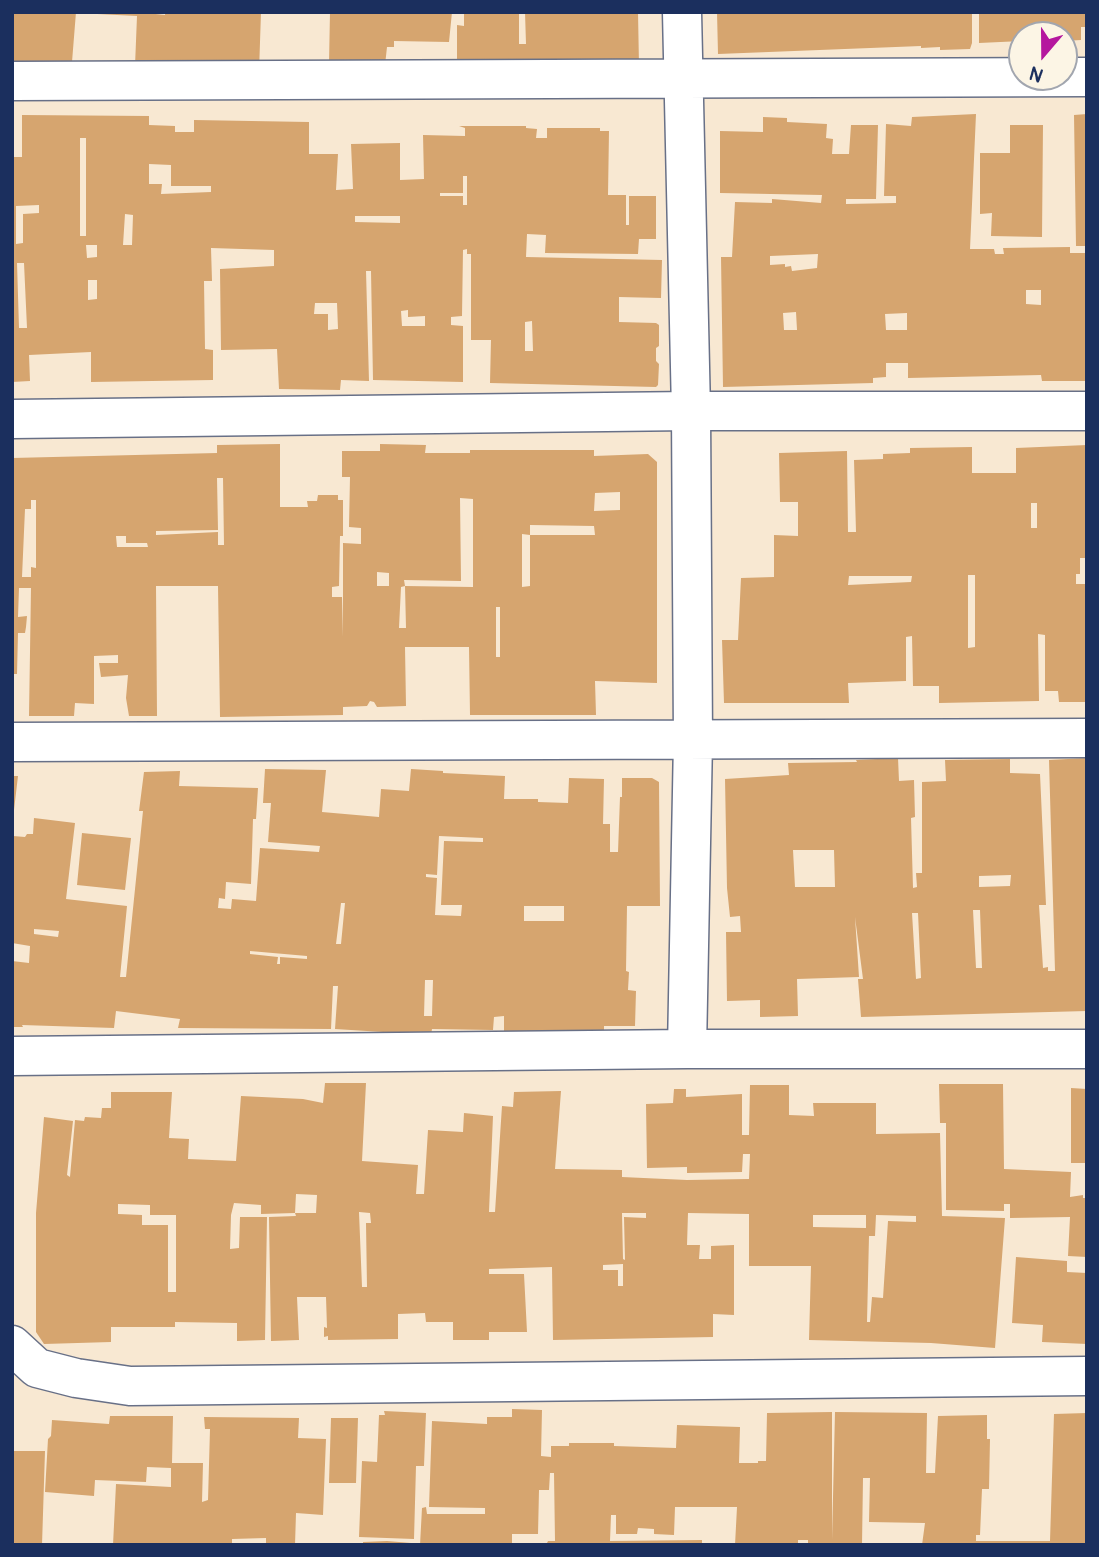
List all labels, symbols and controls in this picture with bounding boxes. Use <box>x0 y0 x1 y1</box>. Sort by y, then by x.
north arrow <box>1008 21 1078 91</box>
text: N <box>1026 60 1047 87</box>

